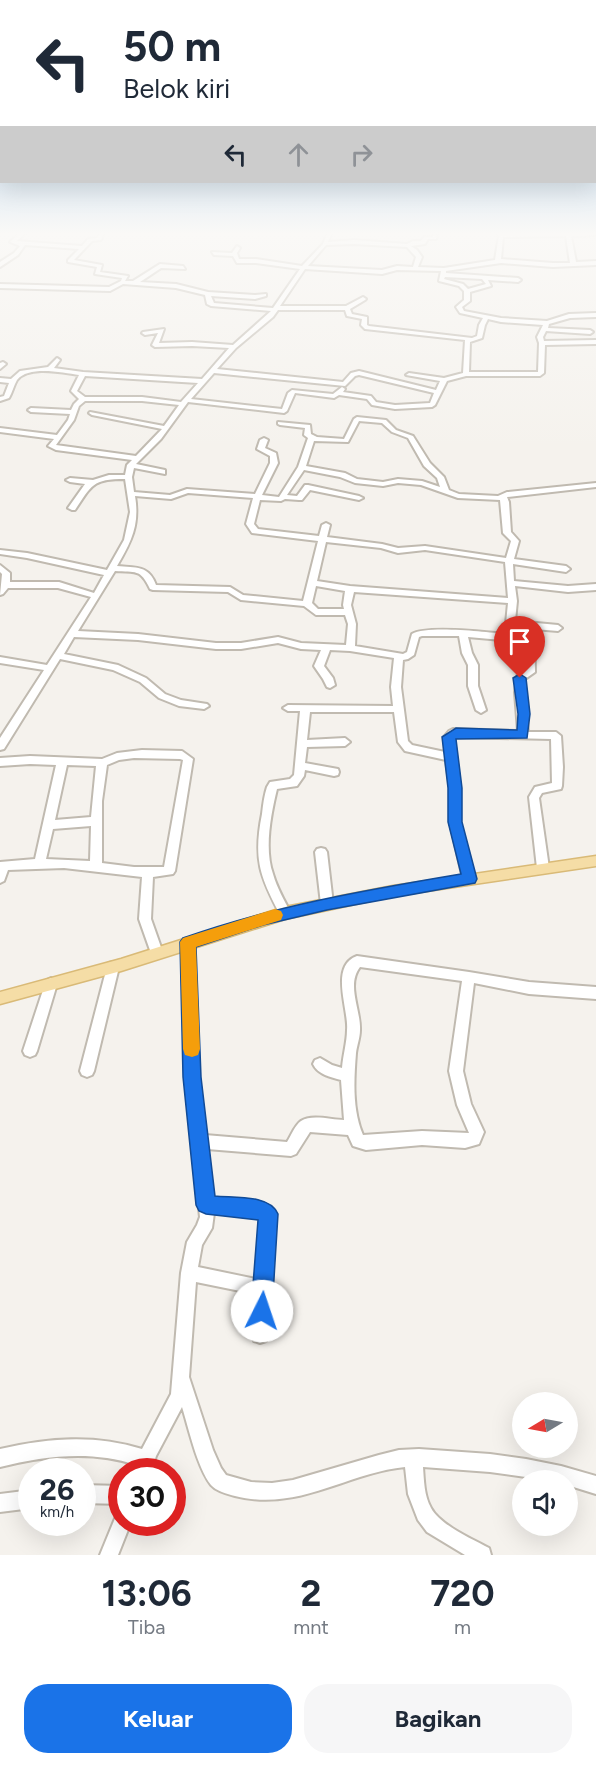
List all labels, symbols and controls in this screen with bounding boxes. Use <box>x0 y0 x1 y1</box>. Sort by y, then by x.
text: 50 m <box>123 21 221 72</box>
icon: left <box>24 24 102 102</box>
text: Belok kiri <box>123 72 230 105</box>
icon: left <box>219 138 252 171</box>
icon: ahead <box>282 138 315 171</box>
icon: right <box>345 138 378 171</box>
pin <box>494 616 545 678</box>
icon: arrive <box>503 625 536 658</box>
position arrow <box>230 1279 294 1343</box>
north arrow <box>512 1392 578 1458</box>
map controls <box>512 1392 578 1536</box>
speed limit sign: 30 <box>108 1458 186 1536</box>
button: sound <box>512 1470 578 1536</box>
text: 26 <box>40 1471 74 1508</box>
text: km/h <box>40 1503 74 1521</box>
text: 13:06 <box>101 1572 192 1615</box>
text: 2 <box>301 1572 321 1615</box>
text: 720 <box>430 1572 495 1615</box>
text: Tiba <box>128 1615 165 1639</box>
text: mnt <box>293 1615 329 1639</box>
text: m <box>454 1615 471 1639</box>
button: Keluar <box>24 1684 292 1753</box>
button: Bagikan <box>304 1684 572 1753</box>

